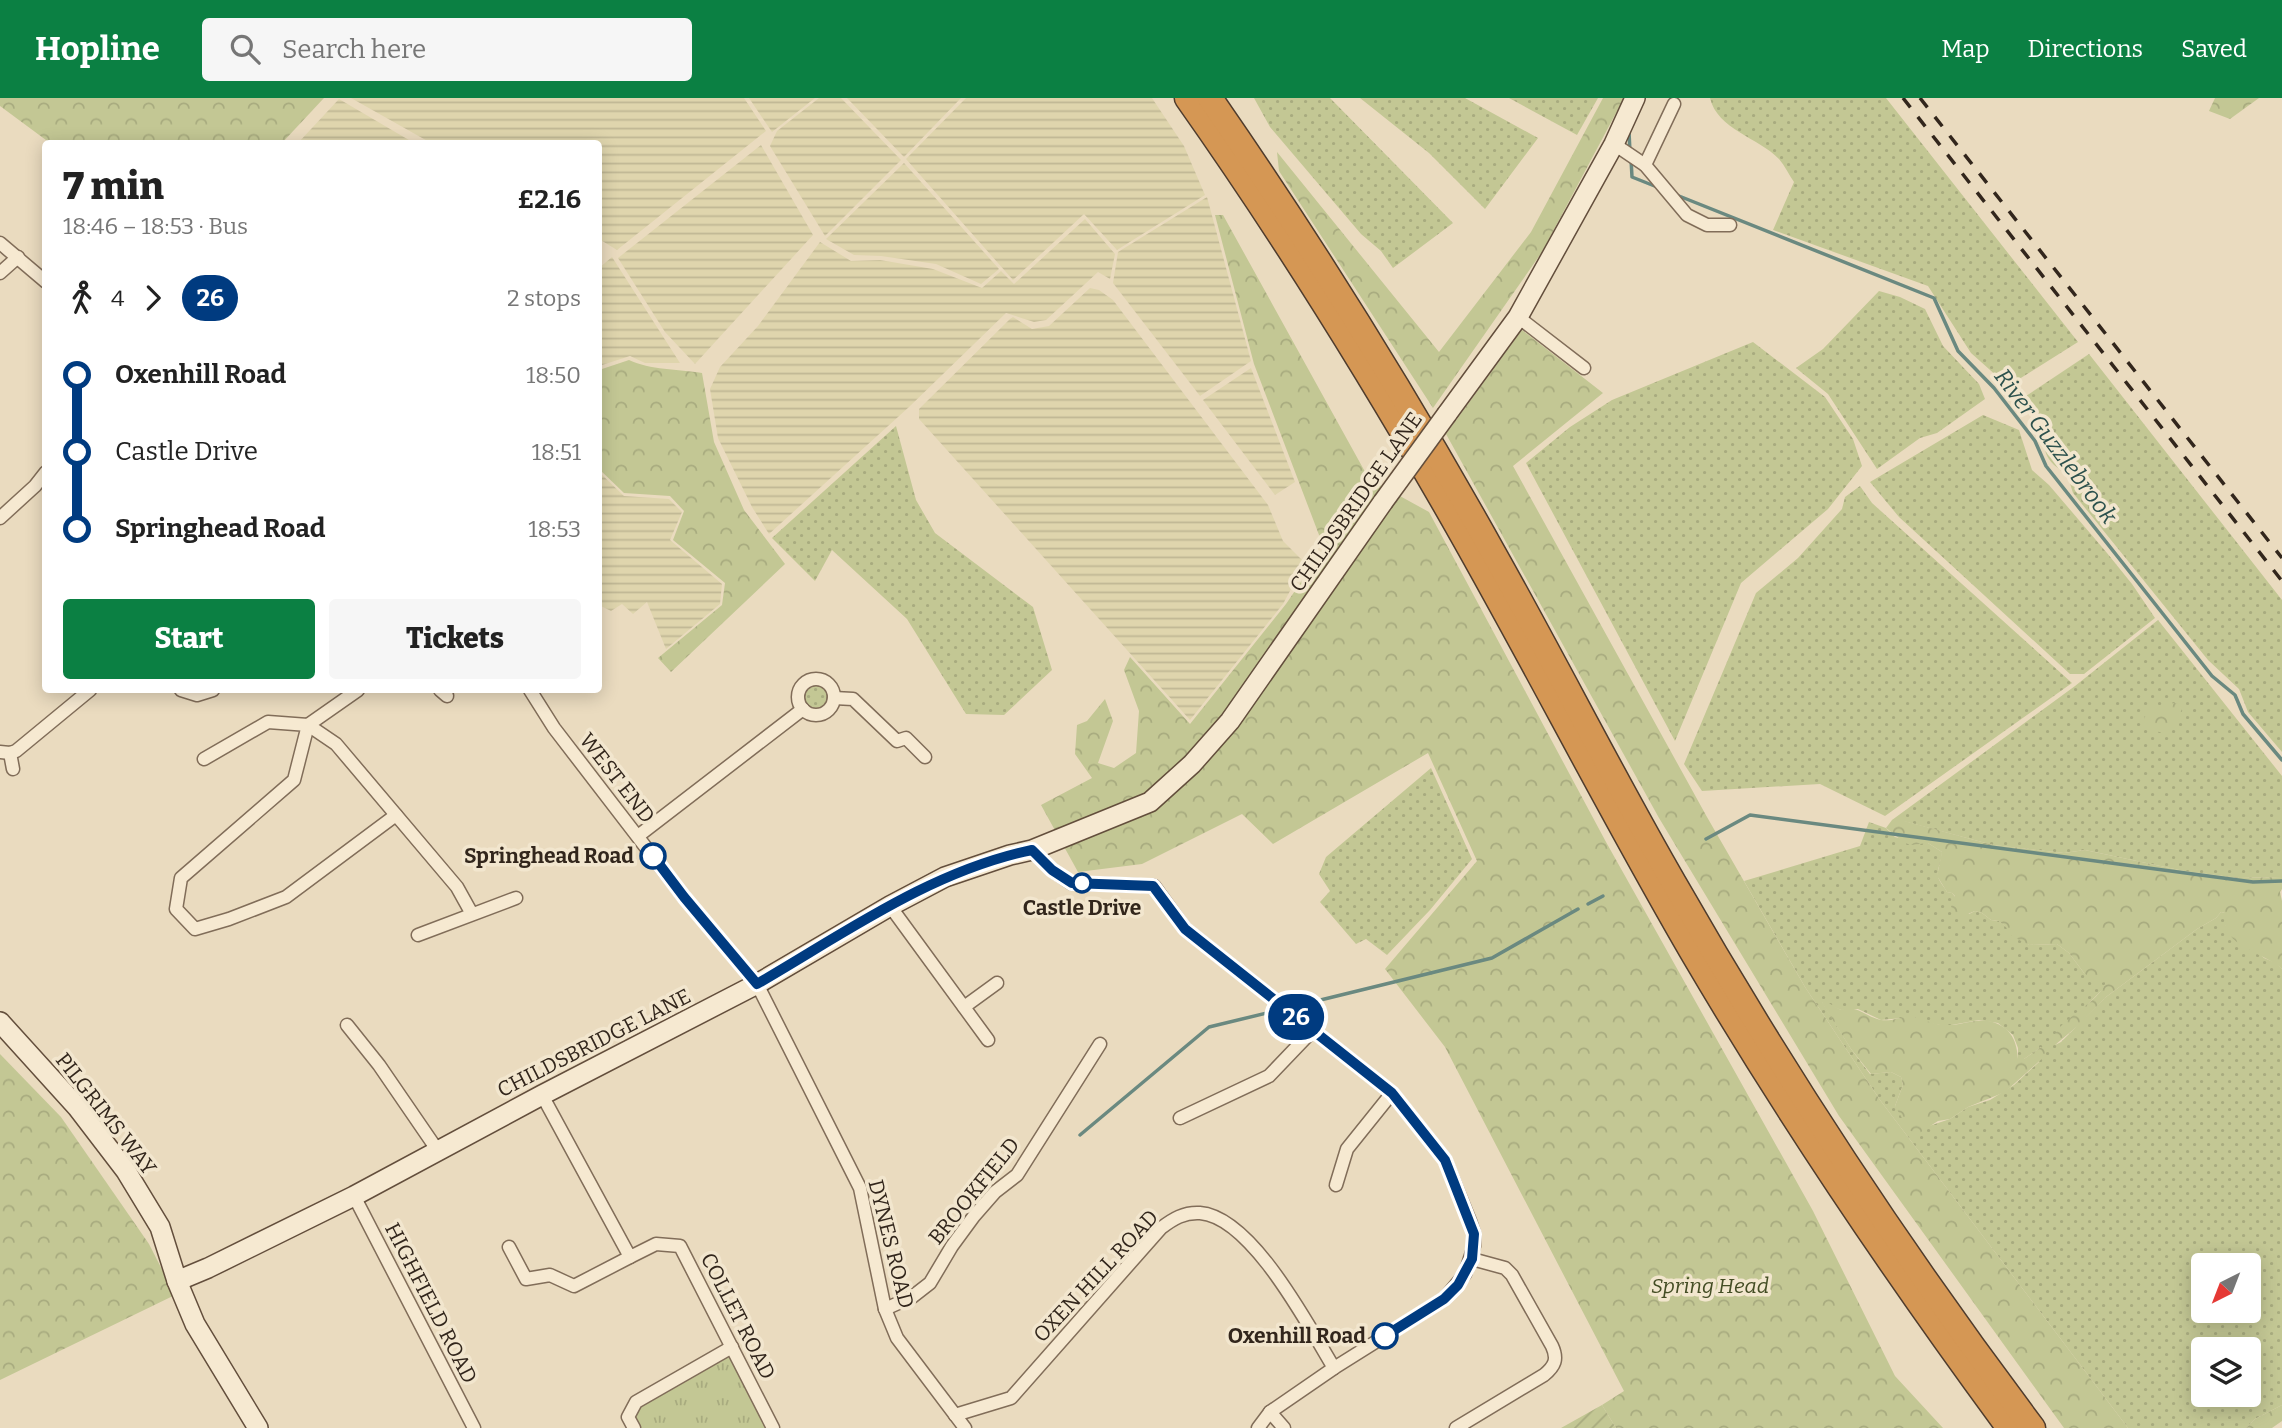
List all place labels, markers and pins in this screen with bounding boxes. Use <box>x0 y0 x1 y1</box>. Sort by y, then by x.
place label: Springhead Road <box>464 843 634 869</box>
marker: Springhead Road <box>640 843 666 869</box>
marker: Castle Drive <box>1072 873 1092 893</box>
place label: Castle Drive <box>1023 895 1141 921</box>
place label: Oxenhill Road <box>1228 1323 1366 1349</box>
marker: Oxenhill Road <box>1372 1323 1398 1349</box>

